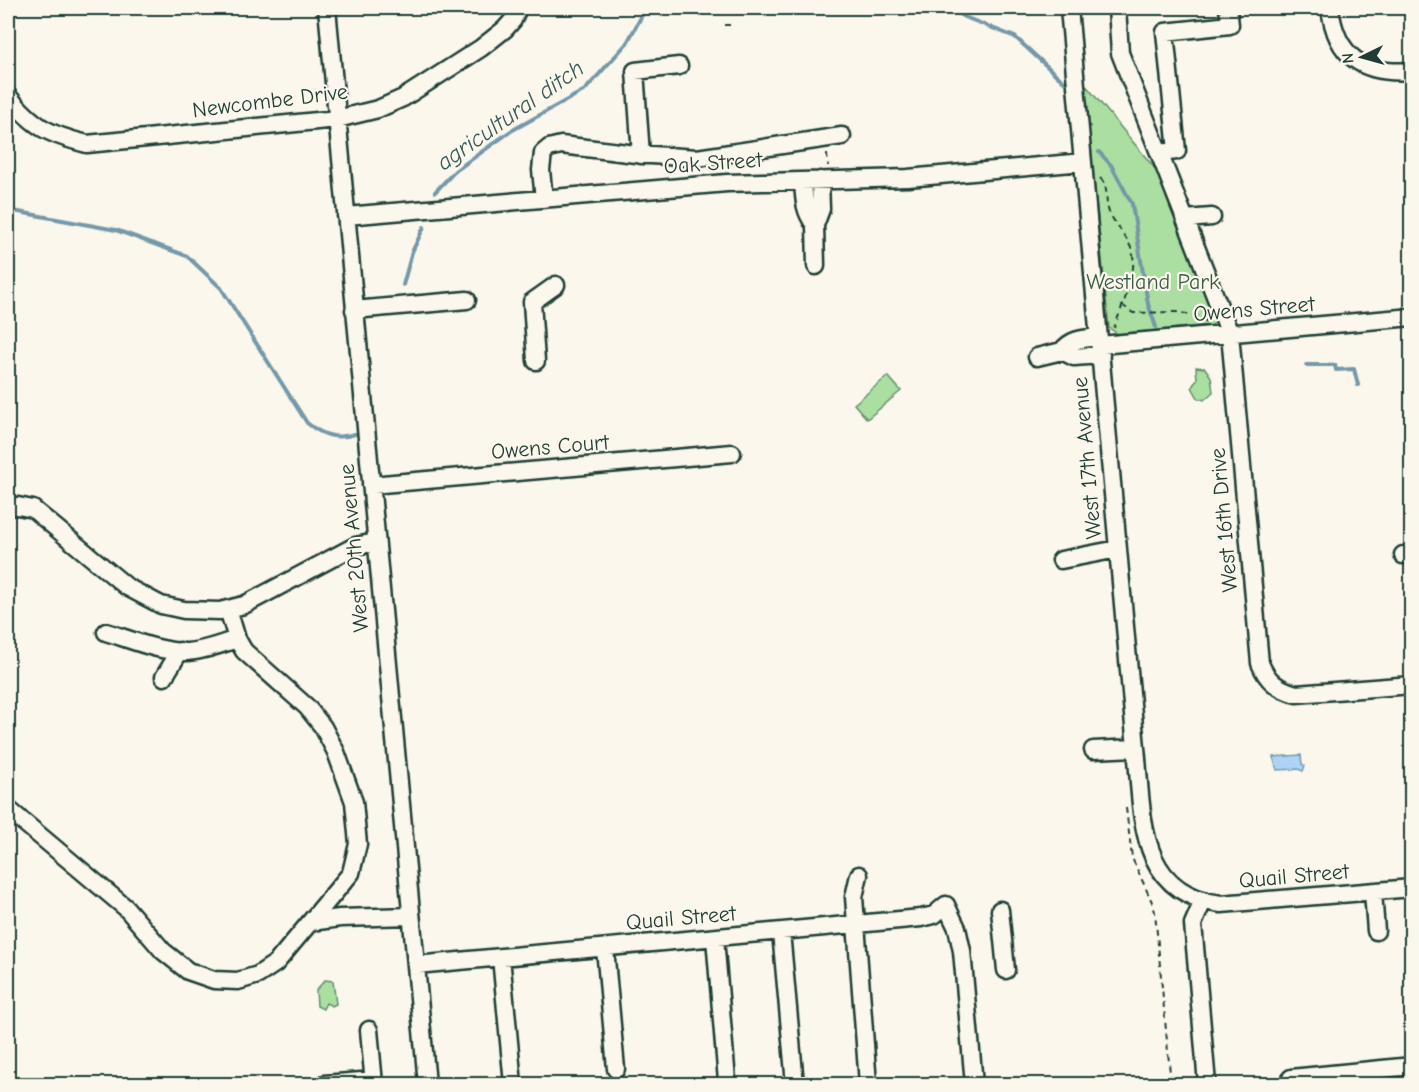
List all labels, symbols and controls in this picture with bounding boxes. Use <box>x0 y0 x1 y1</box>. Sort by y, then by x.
north arrow <box>1332 27 1392 87</box>
text: N <box>1339 52 1357 64</box>
water label: agricultural ditch <box>431 54 589 176</box>
street label: Newcombe Drive <box>191 79 349 123</box>
street label: Oak Street <box>663 147 764 179</box>
park label: Westland Park <box>1086 269 1220 295</box>
street label: Owens Street <box>1192 291 1316 327</box>
street label: West 17th Avenue <box>1067 376 1107 540</box>
street label: Owens Court <box>490 429 611 465</box>
street label: West 16th Drive <box>1205 447 1243 593</box>
street label: West 20th Avenue <box>334 463 374 633</box>
street label: Quail Street <box>1238 858 1351 894</box>
street label: Quail Street <box>625 900 738 936</box>

